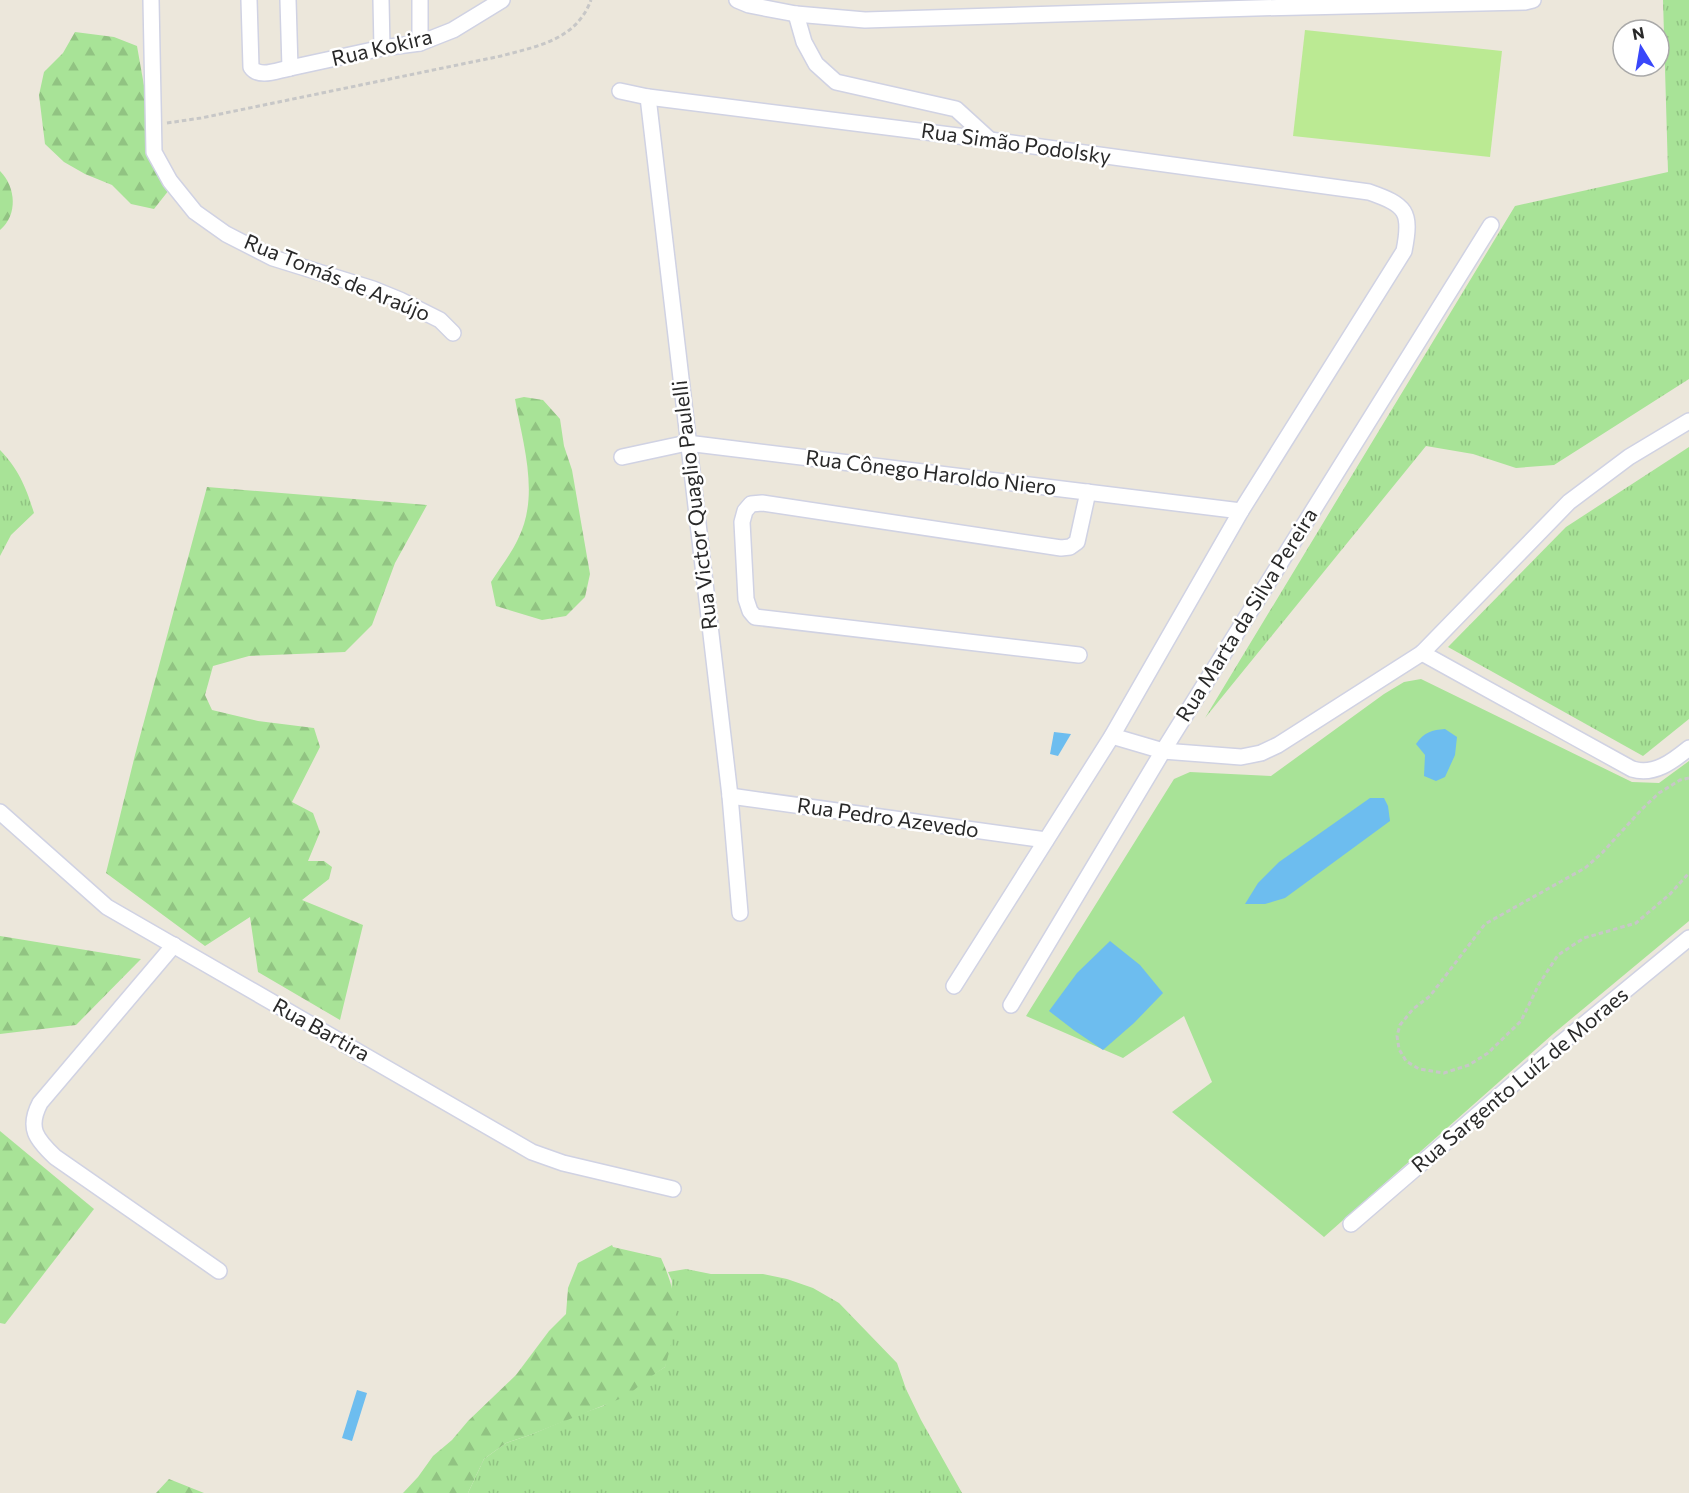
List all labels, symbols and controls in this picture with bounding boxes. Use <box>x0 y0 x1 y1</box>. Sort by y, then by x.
north arrow <box>1611 18 1671 78</box>
text: N <box>1630 22 1646 43</box>
street label: Rua Kokira <box>329 23 434 70</box>
street label: Rua Simão Podolsky <box>920 117 1113 168</box>
street label: Rua Tomás de Araújo <box>241 228 434 325</box>
street label: Rua Victor Quaglio Paulelli <box>666 379 721 631</box>
street label: Rua Cônego Haroldo Niero <box>804 444 1058 499</box>
street label: Rua Marta da Silva Pereira <box>1170 503 1322 726</box>
street label: Rua Pedro Azevedo <box>796 791 981 842</box>
street label: Rua Sargento Luíz de Moraes <box>1406 981 1632 1177</box>
street label: Rua Bartira <box>269 992 374 1066</box>

